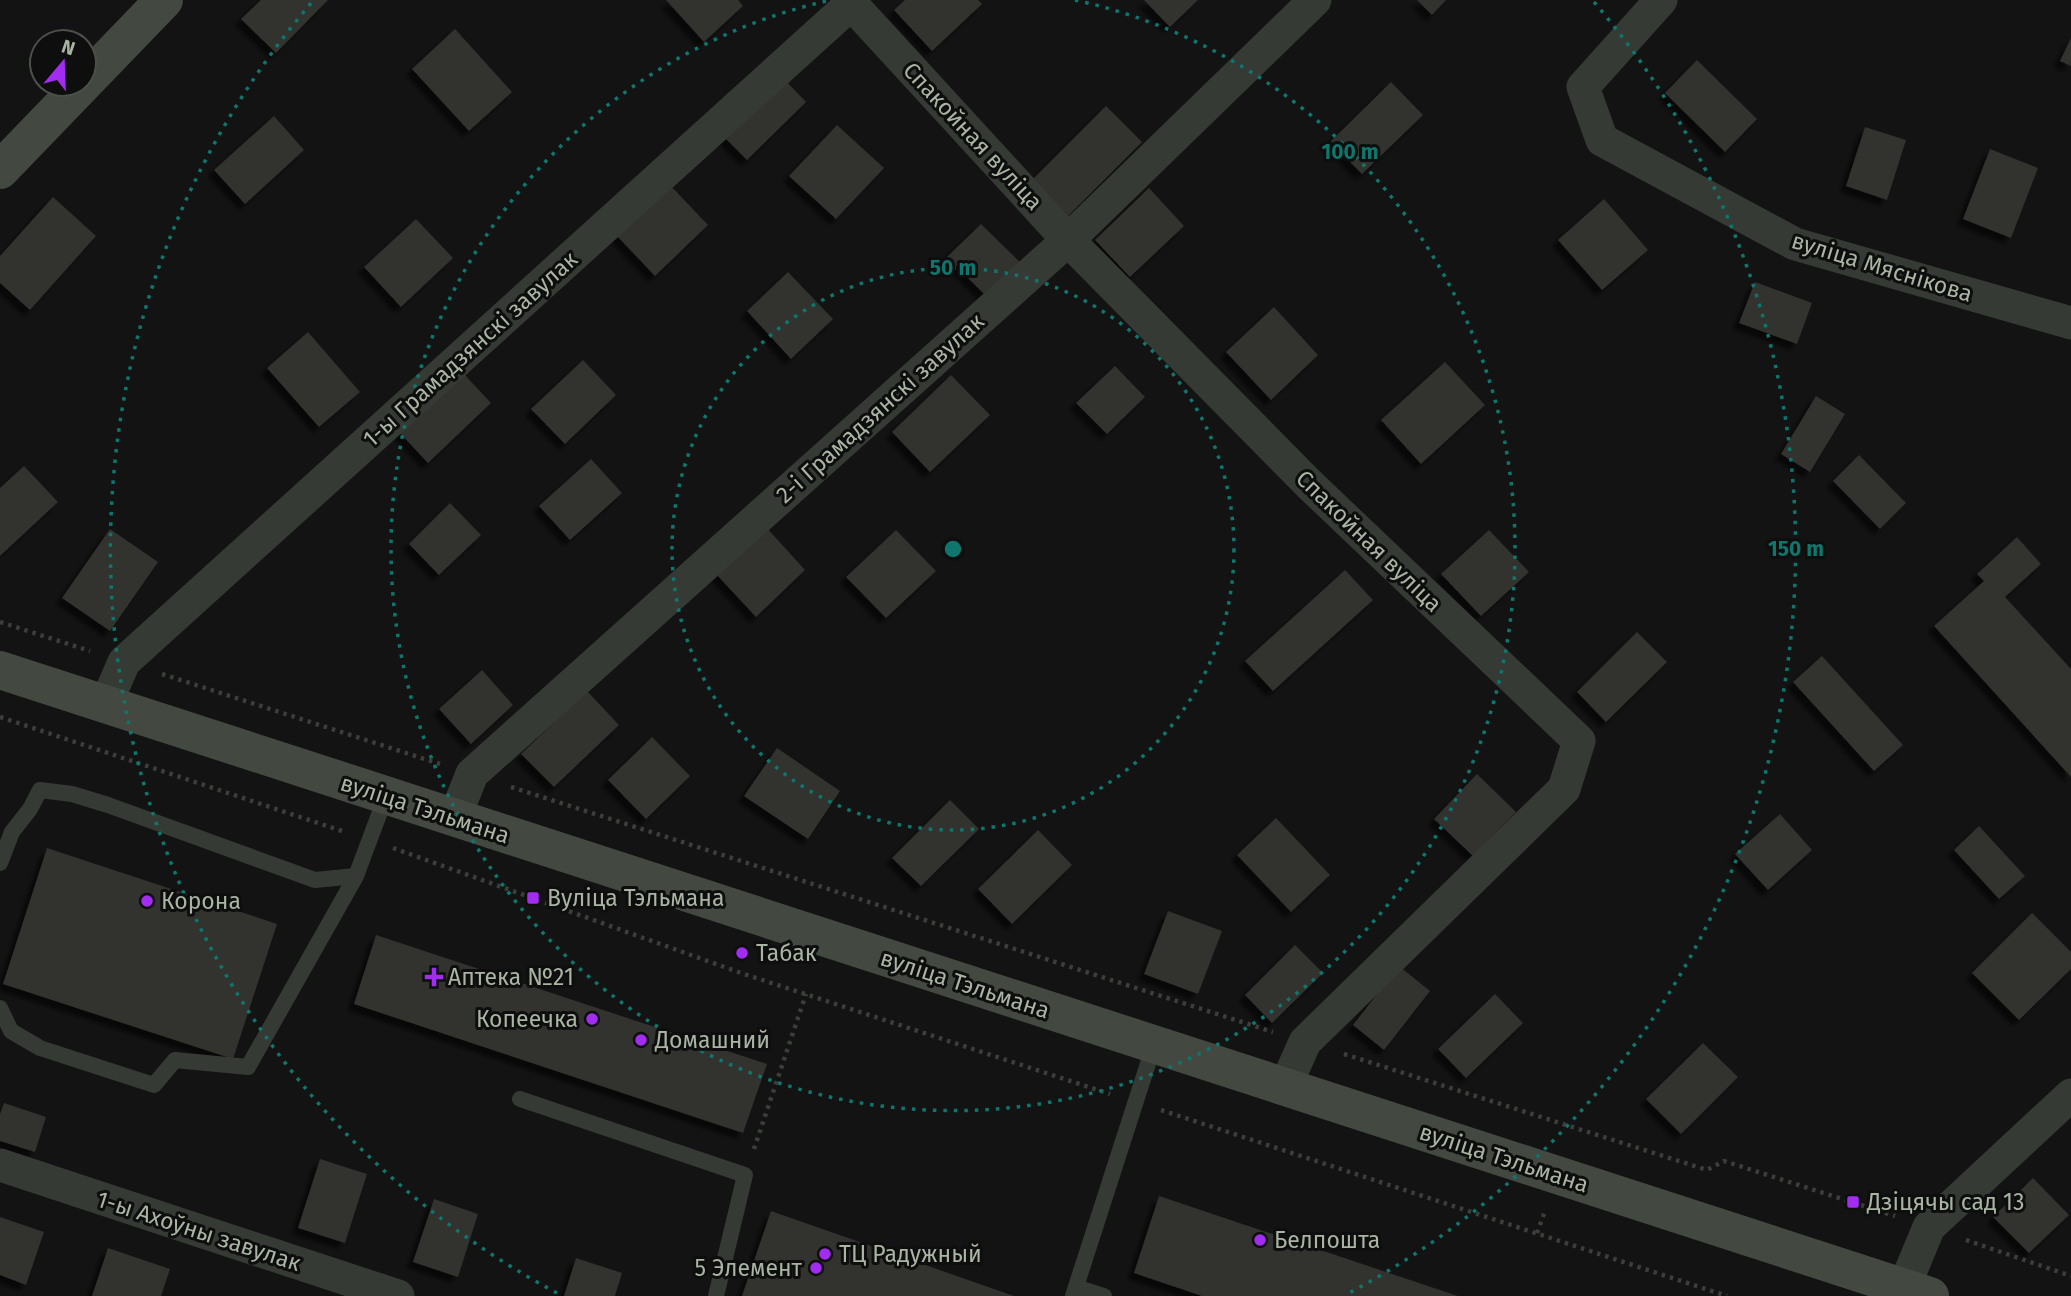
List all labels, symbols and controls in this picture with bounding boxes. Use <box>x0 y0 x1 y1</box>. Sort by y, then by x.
north arrow <box>28 28 98 98</box>
text: N <box>59 34 78 60</box>
street label: Спакойная вуліца <box>897 56 1049 216</box>
text: 100 m <box>1321 139 1379 165</box>
street label: вуліца Мяснікова <box>1788 226 1976 308</box>
street label: 1-ы Грамадзянскі завулак <box>357 245 583 453</box>
text: 50 m <box>930 255 976 281</box>
street label: 2-і Грамадзянскі завулак <box>770 307 990 509</box>
street label: Спакойная вуліца <box>1290 464 1448 618</box>
text: 150 m <box>1768 536 1824 562</box>
centre of rings <box>941 537 965 561</box>
street label: вуліца Тэльмана <box>337 768 513 850</box>
place label: Вуліца Тэльмана <box>547 884 724 912</box>
place label: Корона <box>161 887 241 915</box>
marker: Вуліца Тэльмана <box>525 890 541 906</box>
marker: Корона <box>139 893 155 909</box>
place label: Табак <box>756 939 817 967</box>
street label: вуліца Тэльмана <box>877 943 1053 1025</box>
marker: Табак <box>734 945 750 961</box>
place label: Аптека №21 <box>448 963 574 991</box>
marker: Аптека №21 <box>426 969 442 985</box>
place label: Копеечка <box>476 1005 578 1033</box>
marker: Копеечка <box>584 1011 600 1027</box>
place label: Домашний <box>654 1026 770 1054</box>
marker: Домашний <box>633 1032 649 1048</box>
street label: вуліца Тэльмана <box>1416 1117 1592 1199</box>
street label: 1-ы Ахоўны завулак <box>93 1185 305 1277</box>
place label: Дзіцячы сад 13 <box>1866 1188 2024 1216</box>
marker: Дзіцячы сад 13 <box>1845 1194 1861 1210</box>
place label: Белпошта <box>1274 1226 1380 1254</box>
marker: Белпошта <box>1252 1232 1268 1248</box>
place label: ТЦ Радужный <box>839 1240 982 1268</box>
marker: ТЦ Радужный <box>817 1246 833 1262</box>
place label: 5 Элемент <box>694 1254 803 1282</box>
marker: 5 Элемент <box>808 1260 824 1276</box>

